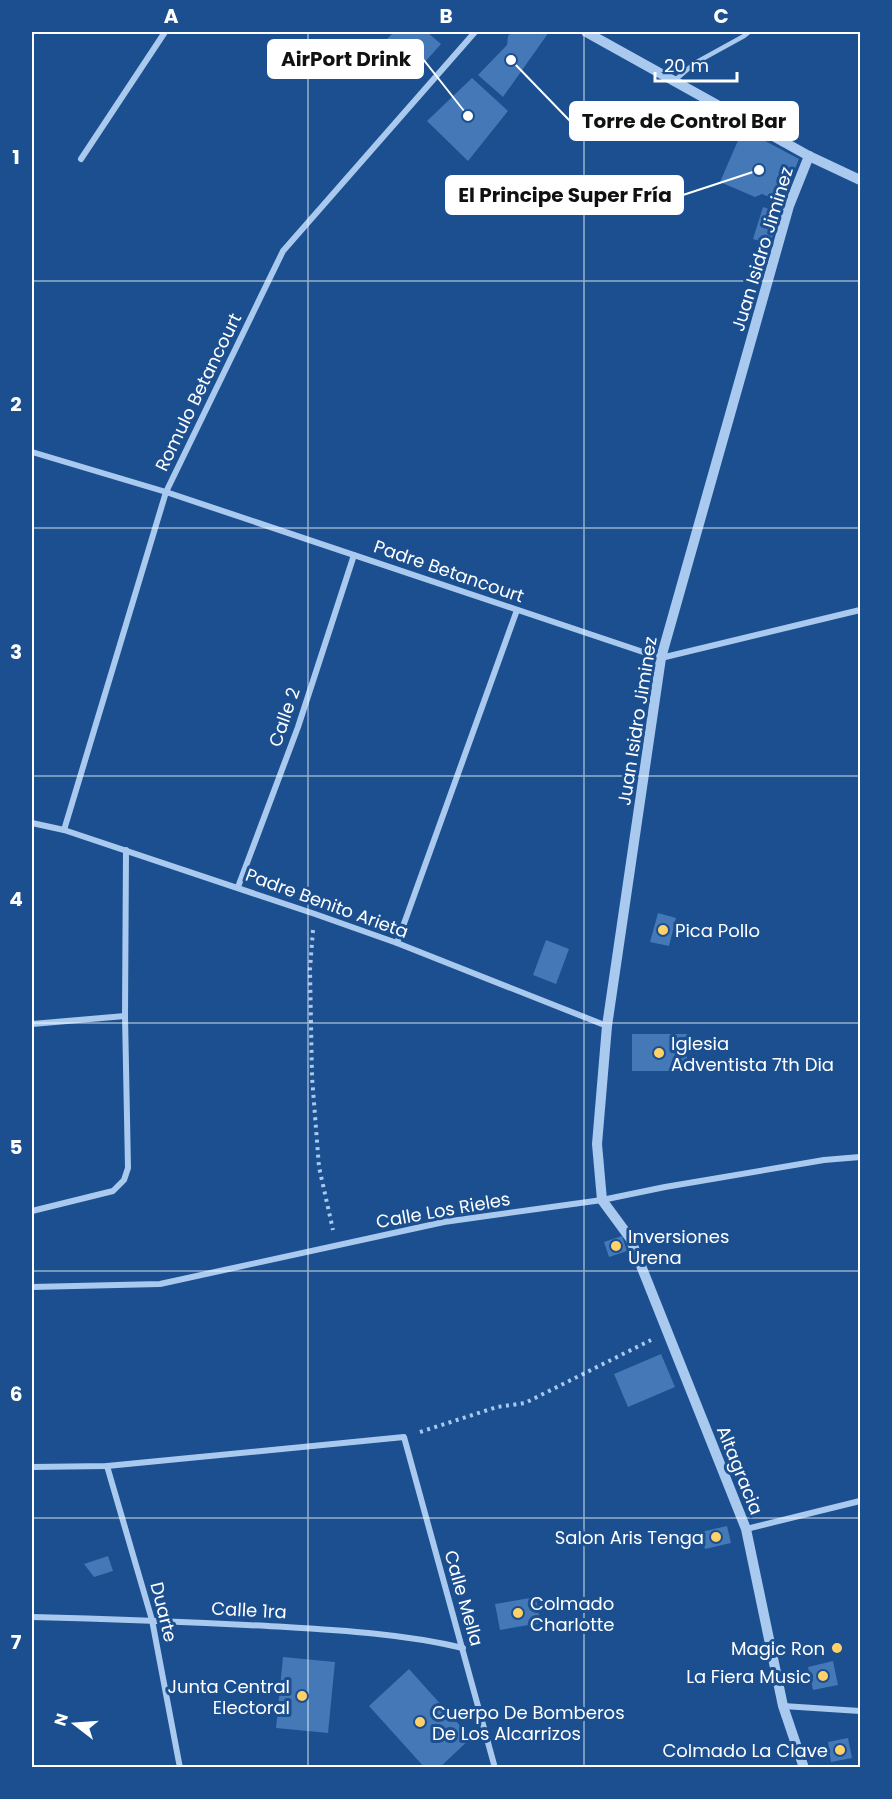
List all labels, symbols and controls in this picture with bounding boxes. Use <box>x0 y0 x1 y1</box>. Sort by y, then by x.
text: A <box>164 2 179 30</box>
text: B <box>439 2 453 30</box>
text: C <box>713 2 729 30</box>
callout: AirPort Drink <box>268 40 423 78</box>
text: AirPort Drink <box>281 45 412 73</box>
scale bar <box>655 45 738 83</box>
text: 20 m <box>664 53 709 78</box>
callout: Torre de Control Bar <box>570 102 798 140</box>
text: Torre de Control Bar <box>582 107 787 135</box>
text: 1 <box>12 143 20 171</box>
street label: Juan Isidro Jiminez <box>725 164 799 334</box>
callout: El Principe Super Fría <box>446 176 683 214</box>
text: El Principe Super Fría <box>458 181 672 209</box>
street label: Romulo Betancourt <box>149 309 247 475</box>
text: 2 <box>10 390 22 418</box>
street label: Padre Betancourt <box>371 534 527 608</box>
street label: Juan Isidro Jiminez <box>611 635 663 807</box>
text: 3 <box>10 638 22 666</box>
street label: Calle 2 <box>262 684 306 750</box>
street label: Padre Benito Arieta <box>242 862 412 944</box>
text: 4 <box>9 885 23 913</box>
place label: Pica Pollo <box>675 918 760 943</box>
marker: Pica Pollo <box>656 923 670 937</box>
place label: Iglesia Adventista 7th Dia <box>671 1031 834 1077</box>
marker: Iglesia Adventista 7th Dia <box>652 1046 666 1060</box>
text: 5 <box>10 1133 23 1161</box>
street label: Calle Los Rieles <box>374 1186 512 1234</box>
place label: Inversiones Urena <box>628 1224 729 1270</box>
marker: Inversiones Urena <box>609 1239 623 1253</box>
text: 6 <box>10 1380 22 1408</box>
street label: Altagracia <box>711 1422 769 1518</box>
place label: Salon Aris Tenga <box>555 1525 704 1550</box>
marker: Salon Aris Tenga <box>709 1530 723 1544</box>
street label: Calle Mella <box>438 1547 490 1649</box>
street label: Duarte <box>145 1579 183 1645</box>
place label: Colmado Charlotte <box>530 1591 615 1637</box>
street label: Calle 1ra <box>211 1596 287 1624</box>
marker: Colmado Charlotte <box>511 1606 525 1620</box>
text: 7 <box>11 1628 22 1656</box>
place label: Magic Ron <box>731 1636 825 1661</box>
marker: Magic Ron <box>830 1641 844 1655</box>
place label: La Fiera Music <box>686 1664 811 1689</box>
marker: La Fiera Music <box>816 1669 830 1683</box>
place label: Junta Central Electoral <box>167 1674 290 1720</box>
marker: Junta Central Electoral <box>295 1689 309 1703</box>
north arrow <box>45 1694 105 1754</box>
place label: Cuerpo De Bomberos De Los Alcarrizos <box>432 1700 625 1746</box>
text: N <box>48 1711 74 1729</box>
marker: Cuerpo De Bomberos De Los Alcarrizos <box>413 1715 427 1729</box>
place label: Colmado La Clave <box>662 1738 828 1763</box>
marker: Colmado La Clave <box>833 1743 847 1757</box>

